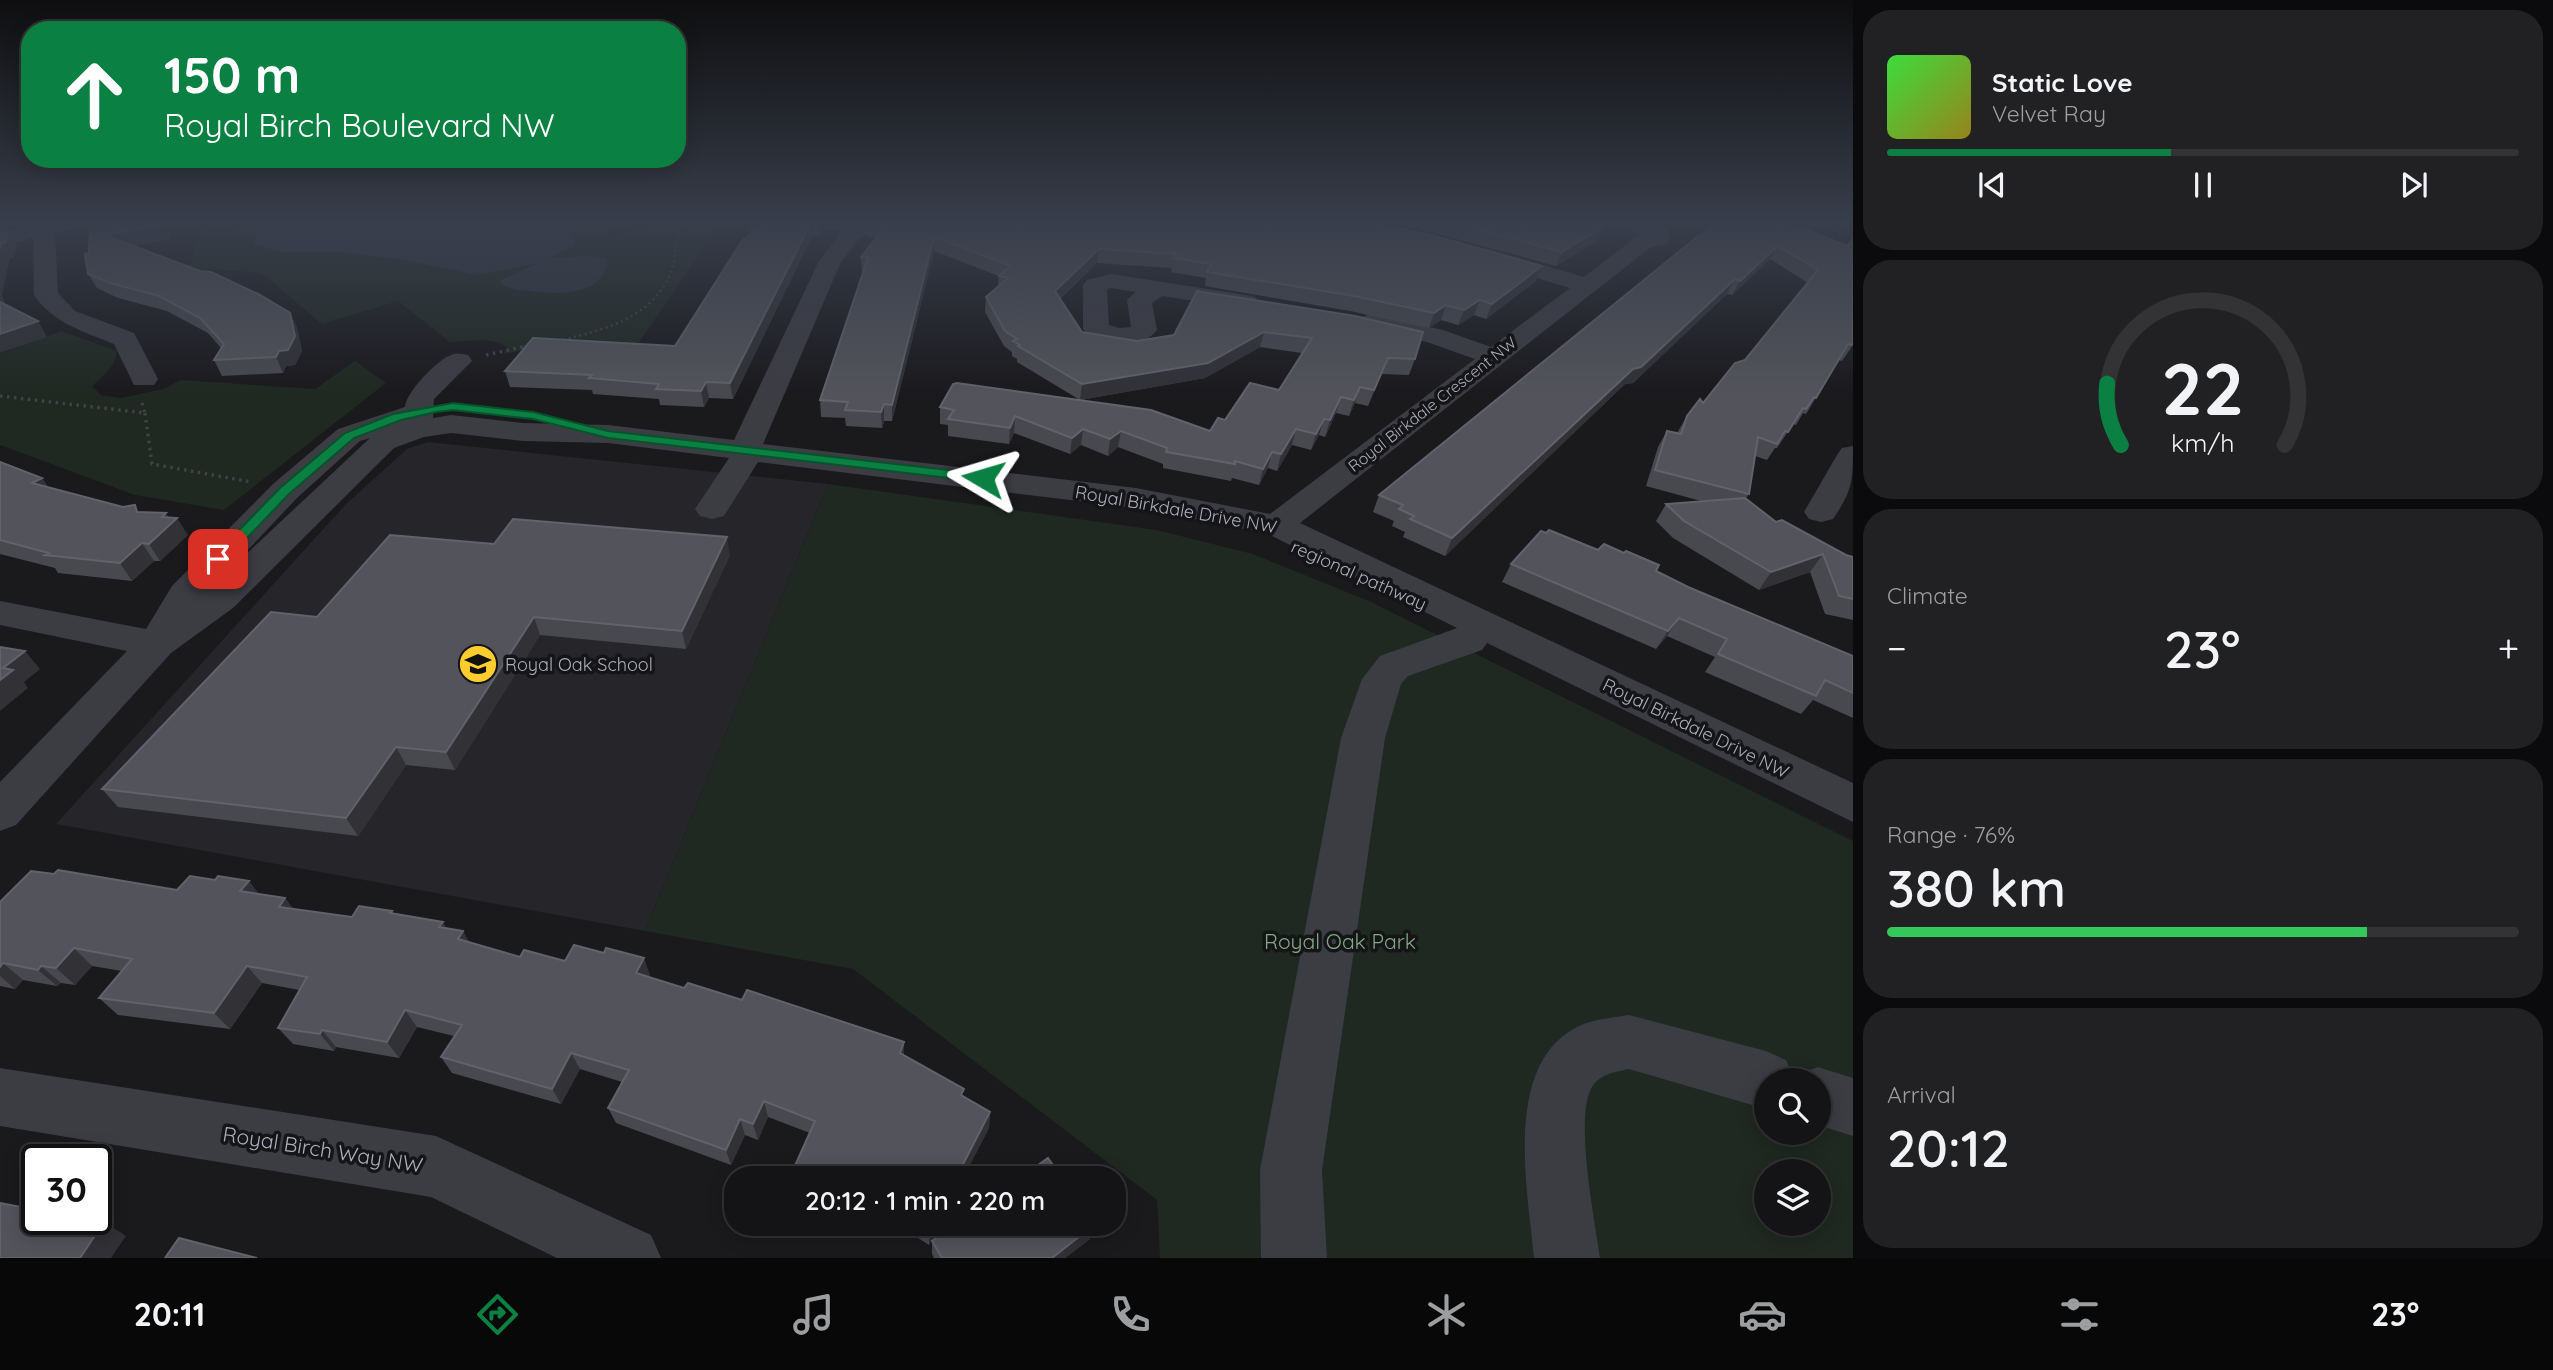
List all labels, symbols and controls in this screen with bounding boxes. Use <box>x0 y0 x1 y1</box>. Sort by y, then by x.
text: 150 m <box>164 44 300 105</box>
icon: ahead <box>49 49 140 140</box>
text: Static Love <box>1992 66 2133 99</box>
text: Velvet Ray <box>1992 99 2106 128</box>
text: Royal Birch Boulevard NW <box>164 105 555 145</box>
icon: previous <box>1973 166 2011 204</box>
icon: pause <box>2184 166 2222 204</box>
icon: next <box>2395 166 2433 204</box>
street label: Royal Birkdale Crescent NW <box>1344 332 1520 476</box>
text: 22 <box>2162 343 2244 434</box>
text: km/h <box>2171 427 2235 458</box>
position arrow <box>946 441 1020 515</box>
street label: Royal Birkdale Drive NW <box>1073 480 1279 538</box>
pin <box>188 529 248 589</box>
street label: regional pathway <box>1288 535 1430 615</box>
icon: arrive <box>199 540 237 578</box>
text: Climate <box>1887 581 1968 610</box>
text: 23° <box>2164 616 2240 681</box>
text: − <box>1887 624 1907 672</box>
text: + <box>2498 624 2519 672</box>
school or university icon: Royal Oak School <box>457 643 499 685</box>
place label: Royal Oak School <box>505 653 653 676</box>
street label: Royal Birkdale Drive NW <box>1599 673 1793 783</box>
text: Range · 76% <box>1887 820 2015 849</box>
text: 380 km <box>1887 855 2066 920</box>
park label: Royal Oak Park <box>1264 928 1416 954</box>
map controls <box>1754 1068 1831 1236</box>
button: search <box>1754 1068 1831 1145</box>
text: Arrival <box>1887 1080 1956 1109</box>
text: 20:12 <box>1887 1115 2010 1180</box>
street label: Royal Birch Way NW <box>221 1120 425 1178</box>
speed limit sign: 30 <box>21 1144 112 1235</box>
button: layers <box>1754 1159 1831 1236</box>
text: 20:12 · 1 min · 220 m <box>805 1184 1045 1217</box>
icon: directions <box>473 1290 522 1339</box>
icon: music <box>789 1290 838 1339</box>
icon: phone <box>1106 1290 1155 1339</box>
icon: climate <box>1422 1290 1471 1339</box>
icon: car <box>1738 1290 1787 1339</box>
icon: filters <box>2055 1290 2104 1339</box>
text: 20:11 <box>134 1294 205 1334</box>
text: 23° <box>2371 1294 2419 1334</box>

